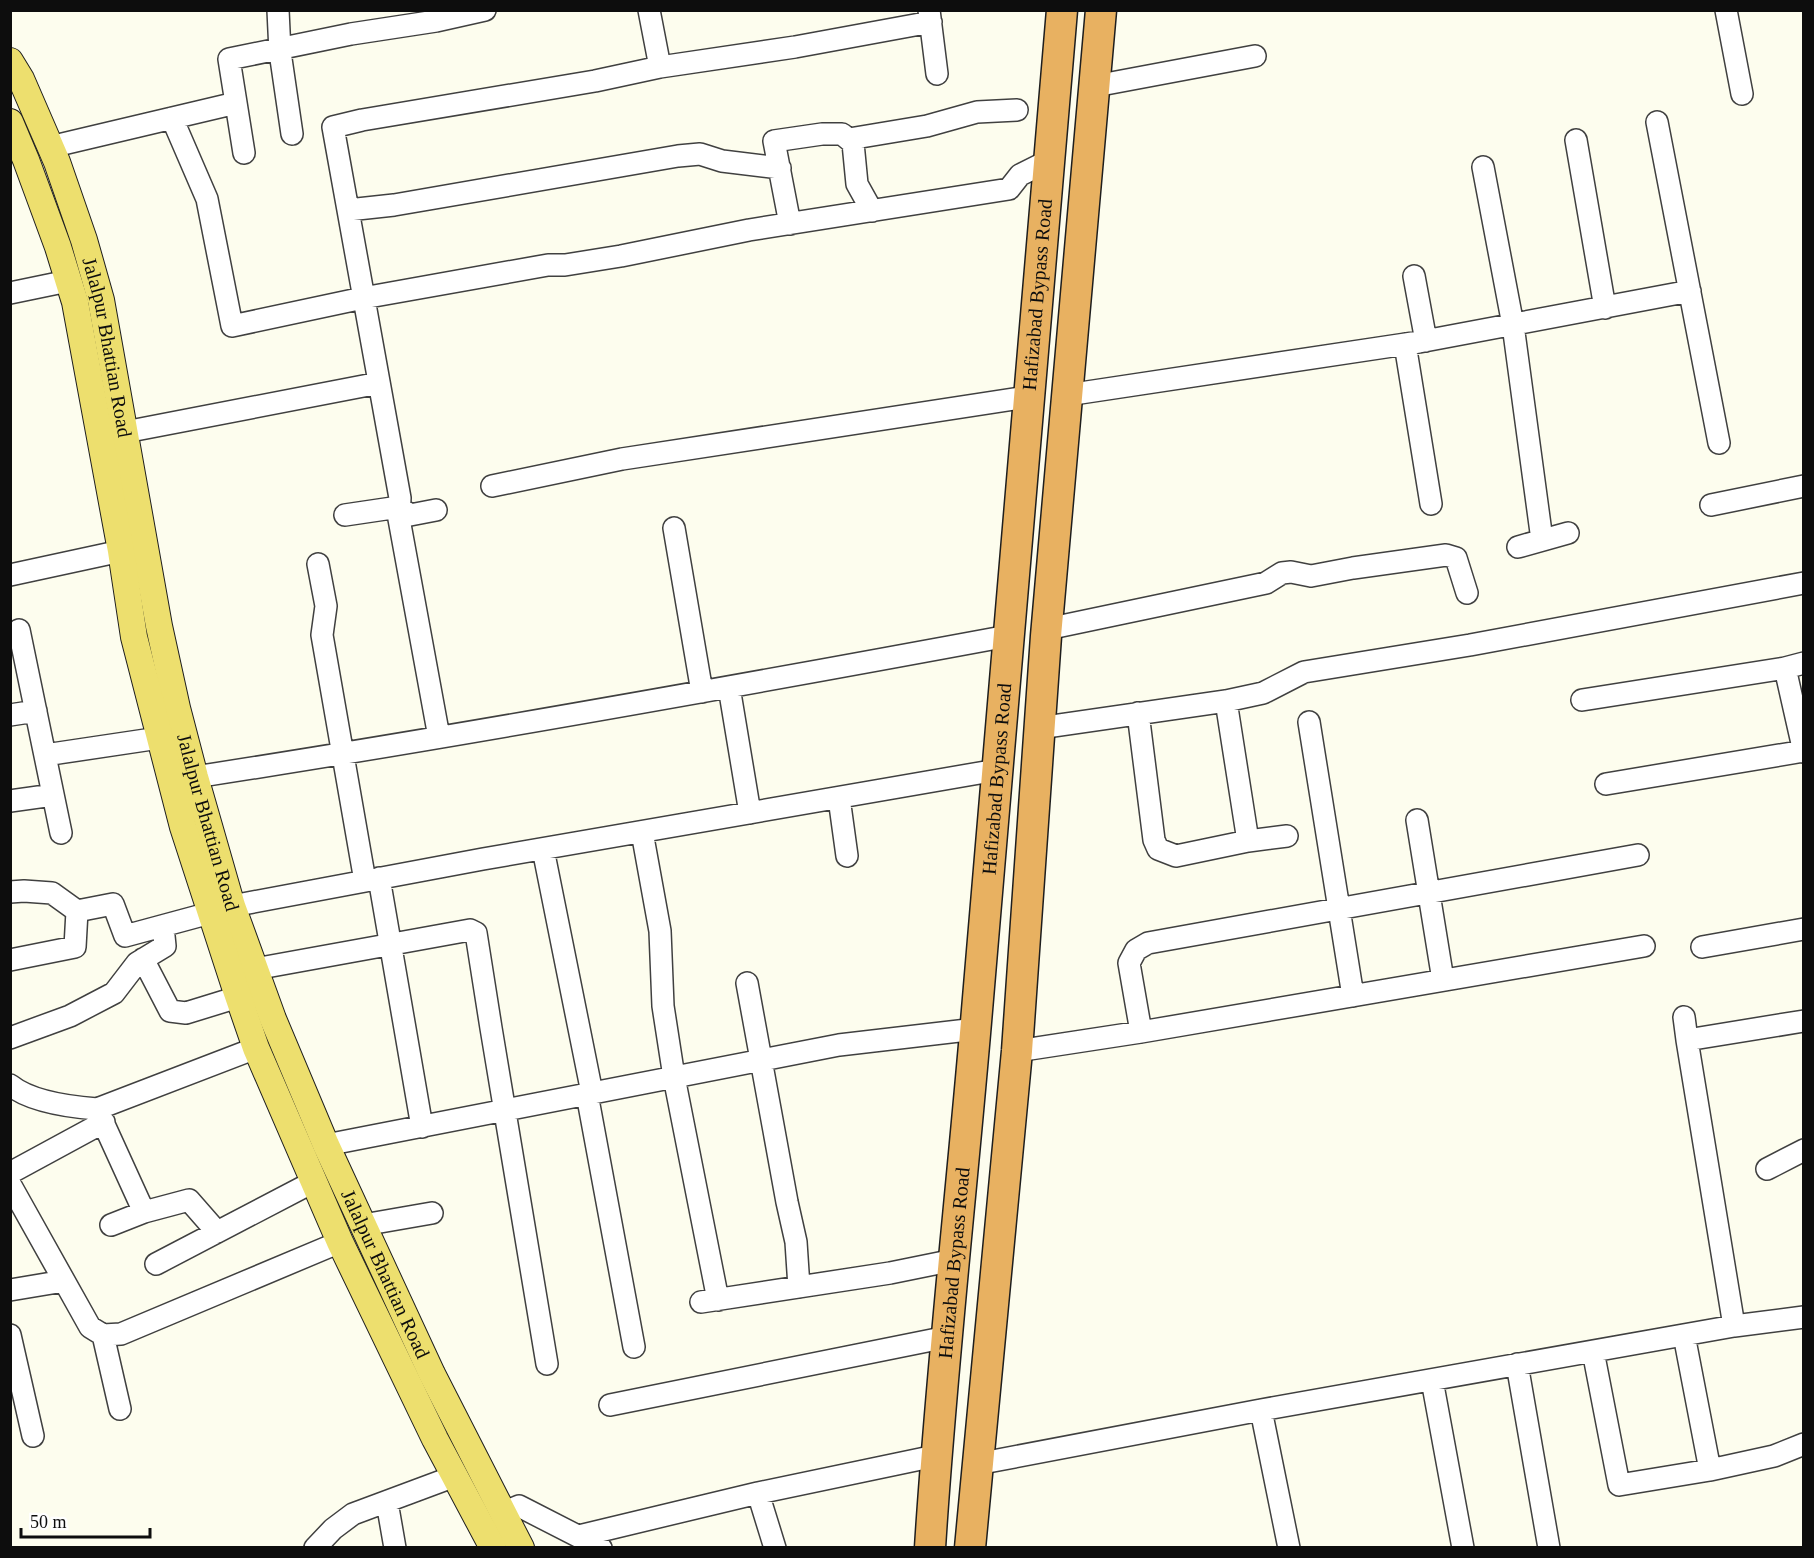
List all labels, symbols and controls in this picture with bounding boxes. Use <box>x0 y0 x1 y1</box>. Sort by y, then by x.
street label: Hafizabad Bypass Road <box>1018 198 1056 391</box>
street label: Jalalpur Bhattian Road <box>78 254 136 439</box>
street label: Hafizabad Bypass Road <box>978 682 1015 876</box>
street label: Jalalpur Bhattian Road <box>173 731 244 914</box>
street label: Hafizabad Bypass Road <box>934 1166 974 1360</box>
street label: Jalalpur Bhattian Road <box>337 1186 434 1362</box>
scale bar <box>21 1501 150 1539</box>
text: 50 m <box>30 1512 67 1532</box>

